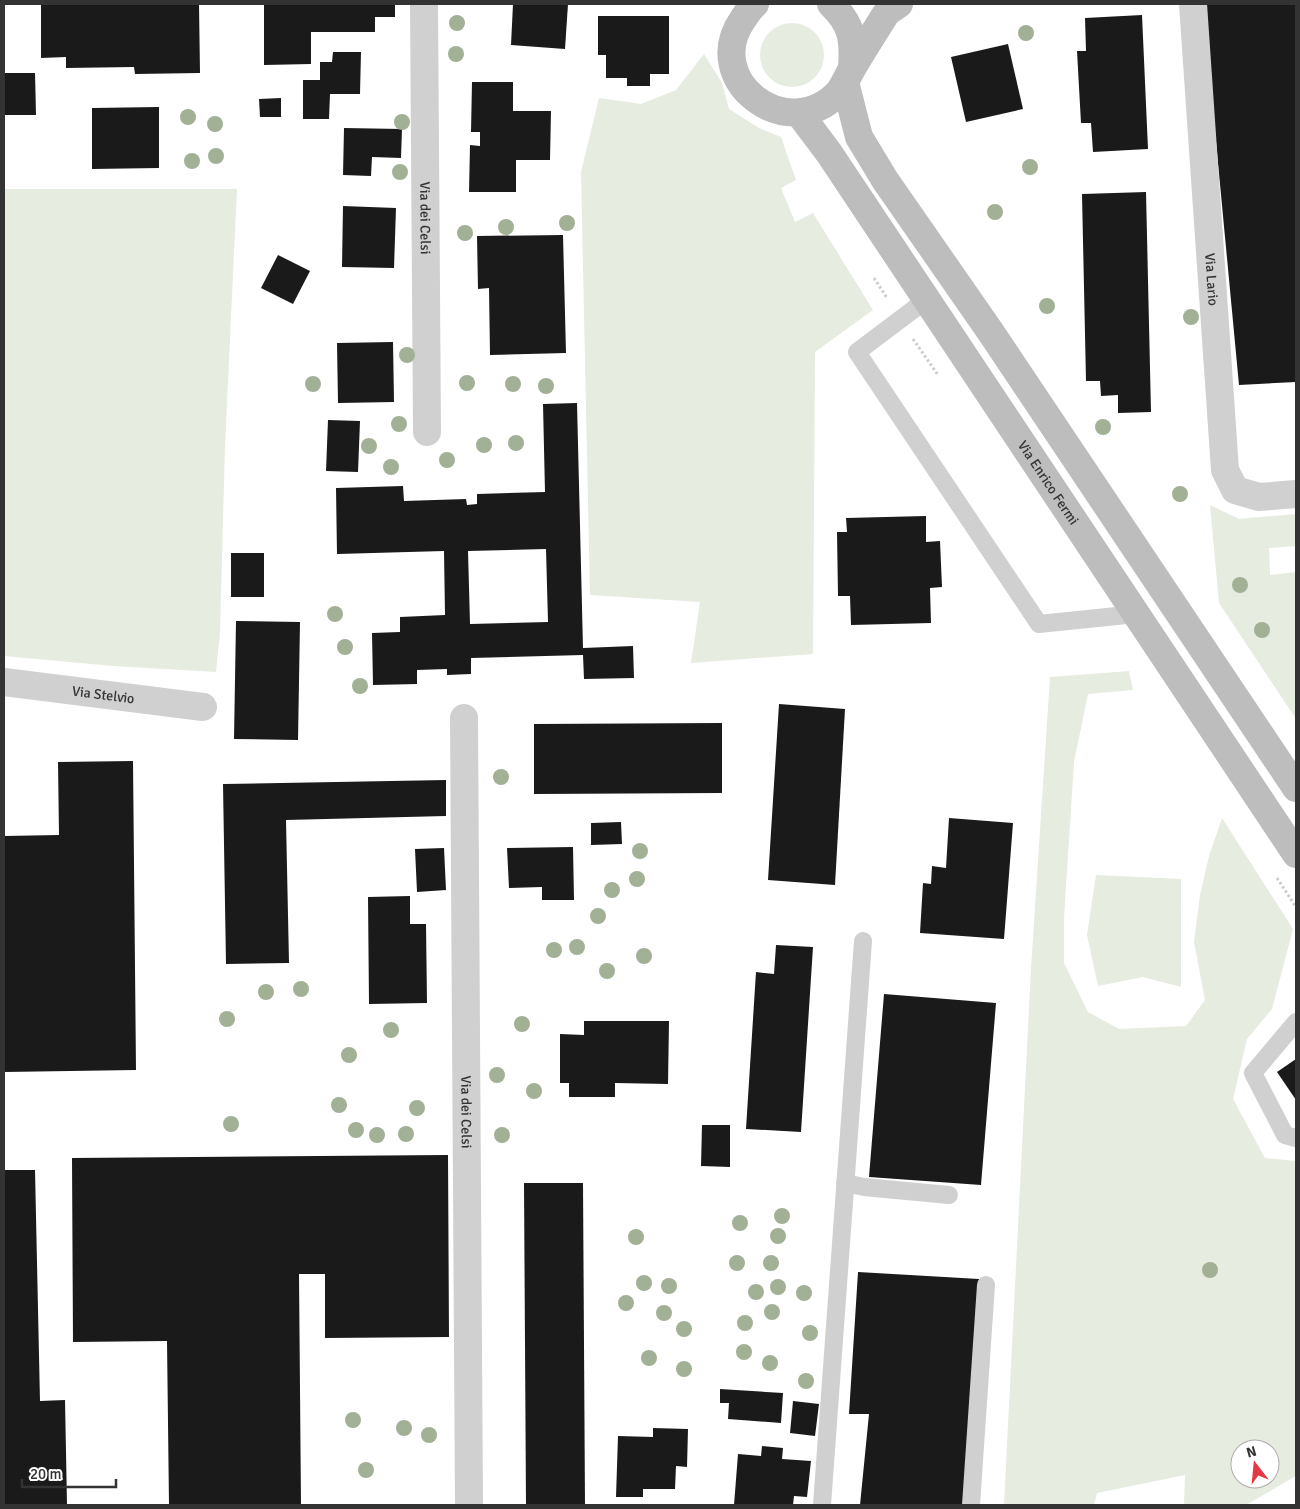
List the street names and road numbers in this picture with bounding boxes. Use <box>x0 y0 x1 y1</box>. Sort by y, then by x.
street label: Via dei Celsi <box>416 182 434 254</box>
street label: Via Lario <box>1201 252 1222 306</box>
street label: Via Enrico Fermi <box>1014 437 1082 528</box>
street label: Via Stelvio <box>71 683 135 707</box>
street label: Via dei Celsi <box>457 1076 475 1148</box>

